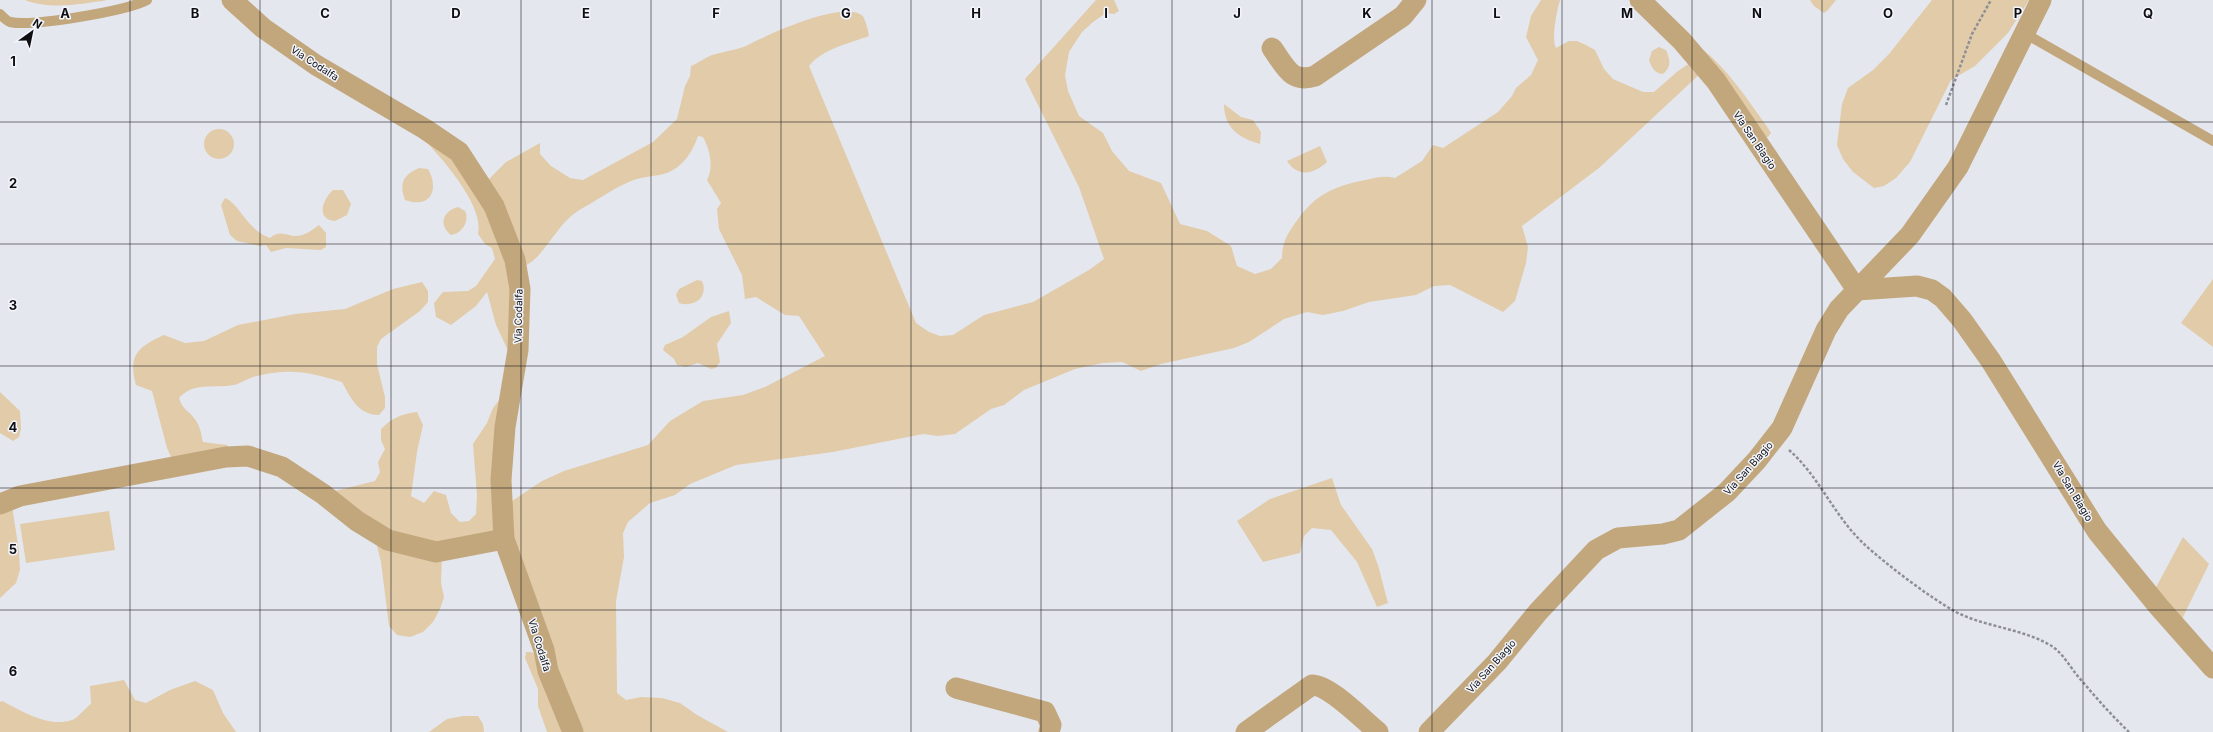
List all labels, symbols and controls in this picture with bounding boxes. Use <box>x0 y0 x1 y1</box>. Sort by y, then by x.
text: A <box>60 5 70 21</box>
text: B <box>191 5 200 21</box>
text: C <box>320 5 330 21</box>
text: D <box>451 5 461 21</box>
text: E <box>582 5 590 21</box>
text: F <box>712 5 720 21</box>
text: G <box>841 5 851 21</box>
text: H <box>971 5 981 21</box>
text: I <box>1104 5 1108 21</box>
text: J <box>1233 5 1241 21</box>
text: K <box>1362 5 1372 21</box>
text: L <box>1493 5 1501 21</box>
text: M <box>1621 5 1633 21</box>
text: N <box>1752 5 1762 21</box>
text: O <box>1883 5 1893 21</box>
text: P <box>2014 5 2022 21</box>
text: Q <box>2143 5 2153 21</box>
north arrow <box>12 12 52 52</box>
text: N <box>30 15 45 32</box>
street label: Via Codalfa <box>289 43 341 83</box>
text: 1 <box>10 53 16 69</box>
street label: Via San Biagio <box>1731 109 1779 171</box>
text: 2 <box>9 175 17 191</box>
street label: Via Codalfa <box>512 289 524 343</box>
text: 3 <box>9 297 17 313</box>
text: 4 <box>9 419 18 435</box>
street label: Via San Biagio <box>1721 439 1775 497</box>
street label: Via San Biagio <box>2050 459 2096 523</box>
text: 5 <box>9 541 17 557</box>
street label: Via Codalfa <box>526 617 554 673</box>
street label: Via San Biagio <box>1464 637 1518 695</box>
text: 6 <box>9 663 17 679</box>

